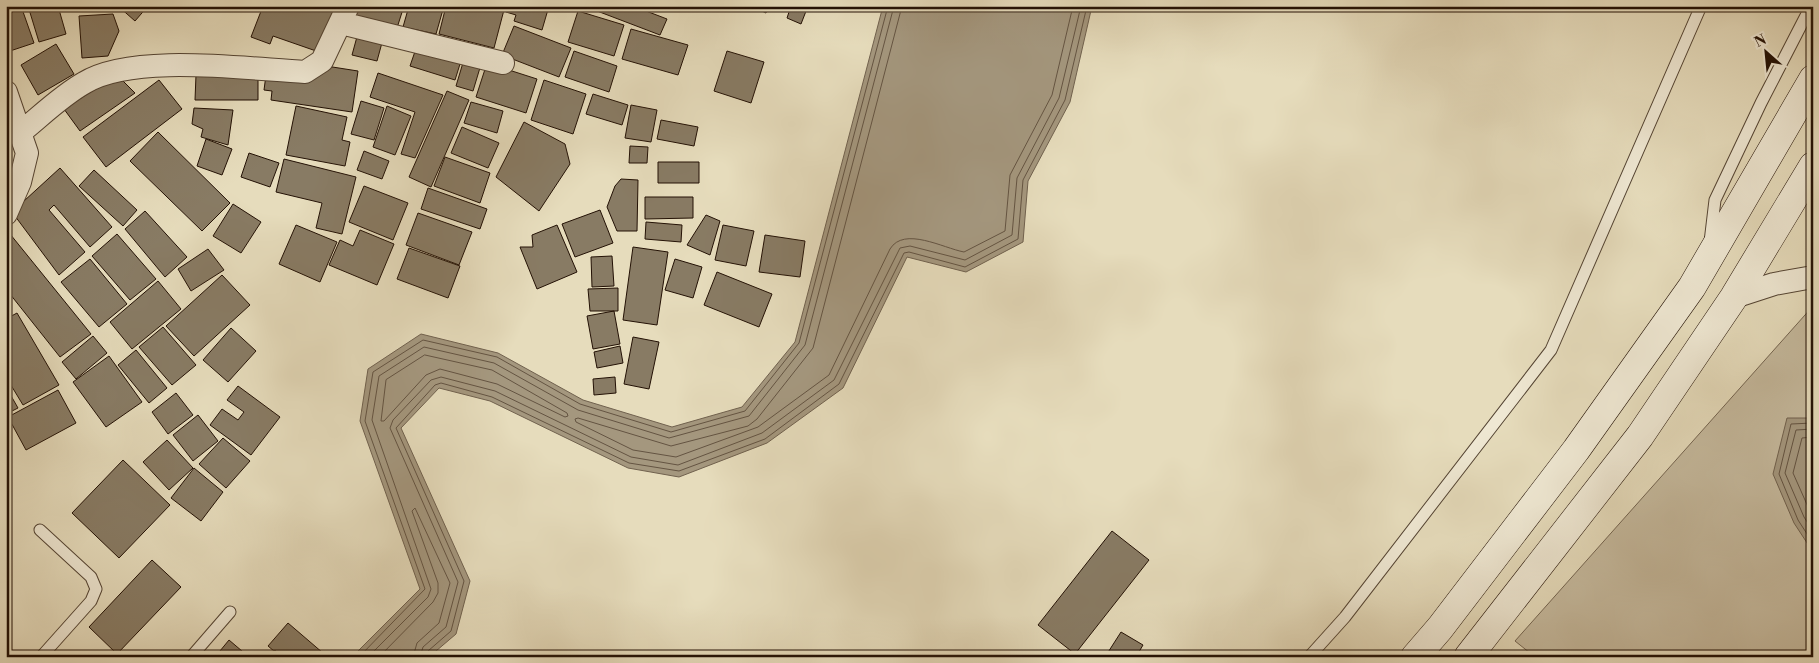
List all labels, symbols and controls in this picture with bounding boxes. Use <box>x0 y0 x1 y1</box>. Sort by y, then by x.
north arrow <box>1742 28 1792 78</box>
text: N <box>1752 31 1770 52</box>

